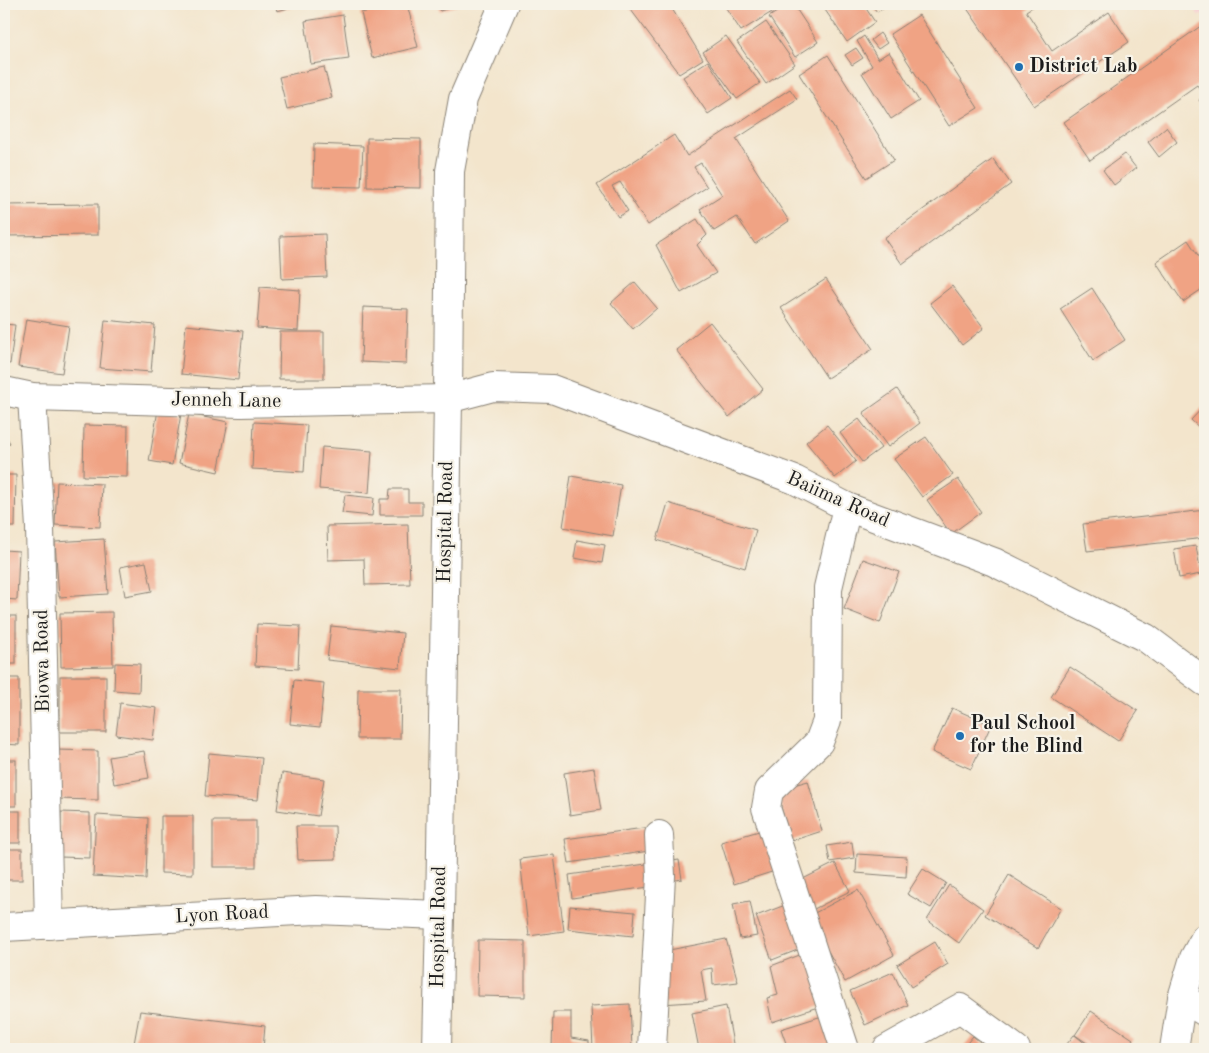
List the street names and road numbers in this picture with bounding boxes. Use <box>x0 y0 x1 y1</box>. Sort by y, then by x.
street label: Jenneh Lane <box>171 390 281 412</box>
street label: Hospital Road <box>435 461 457 583</box>
street label: Baiima Road <box>784 468 892 532</box>
street label: Biowa Road <box>32 609 54 713</box>
street label: Hospital Road <box>428 866 450 988</box>
street label: Lyon Road <box>175 903 269 927</box>

